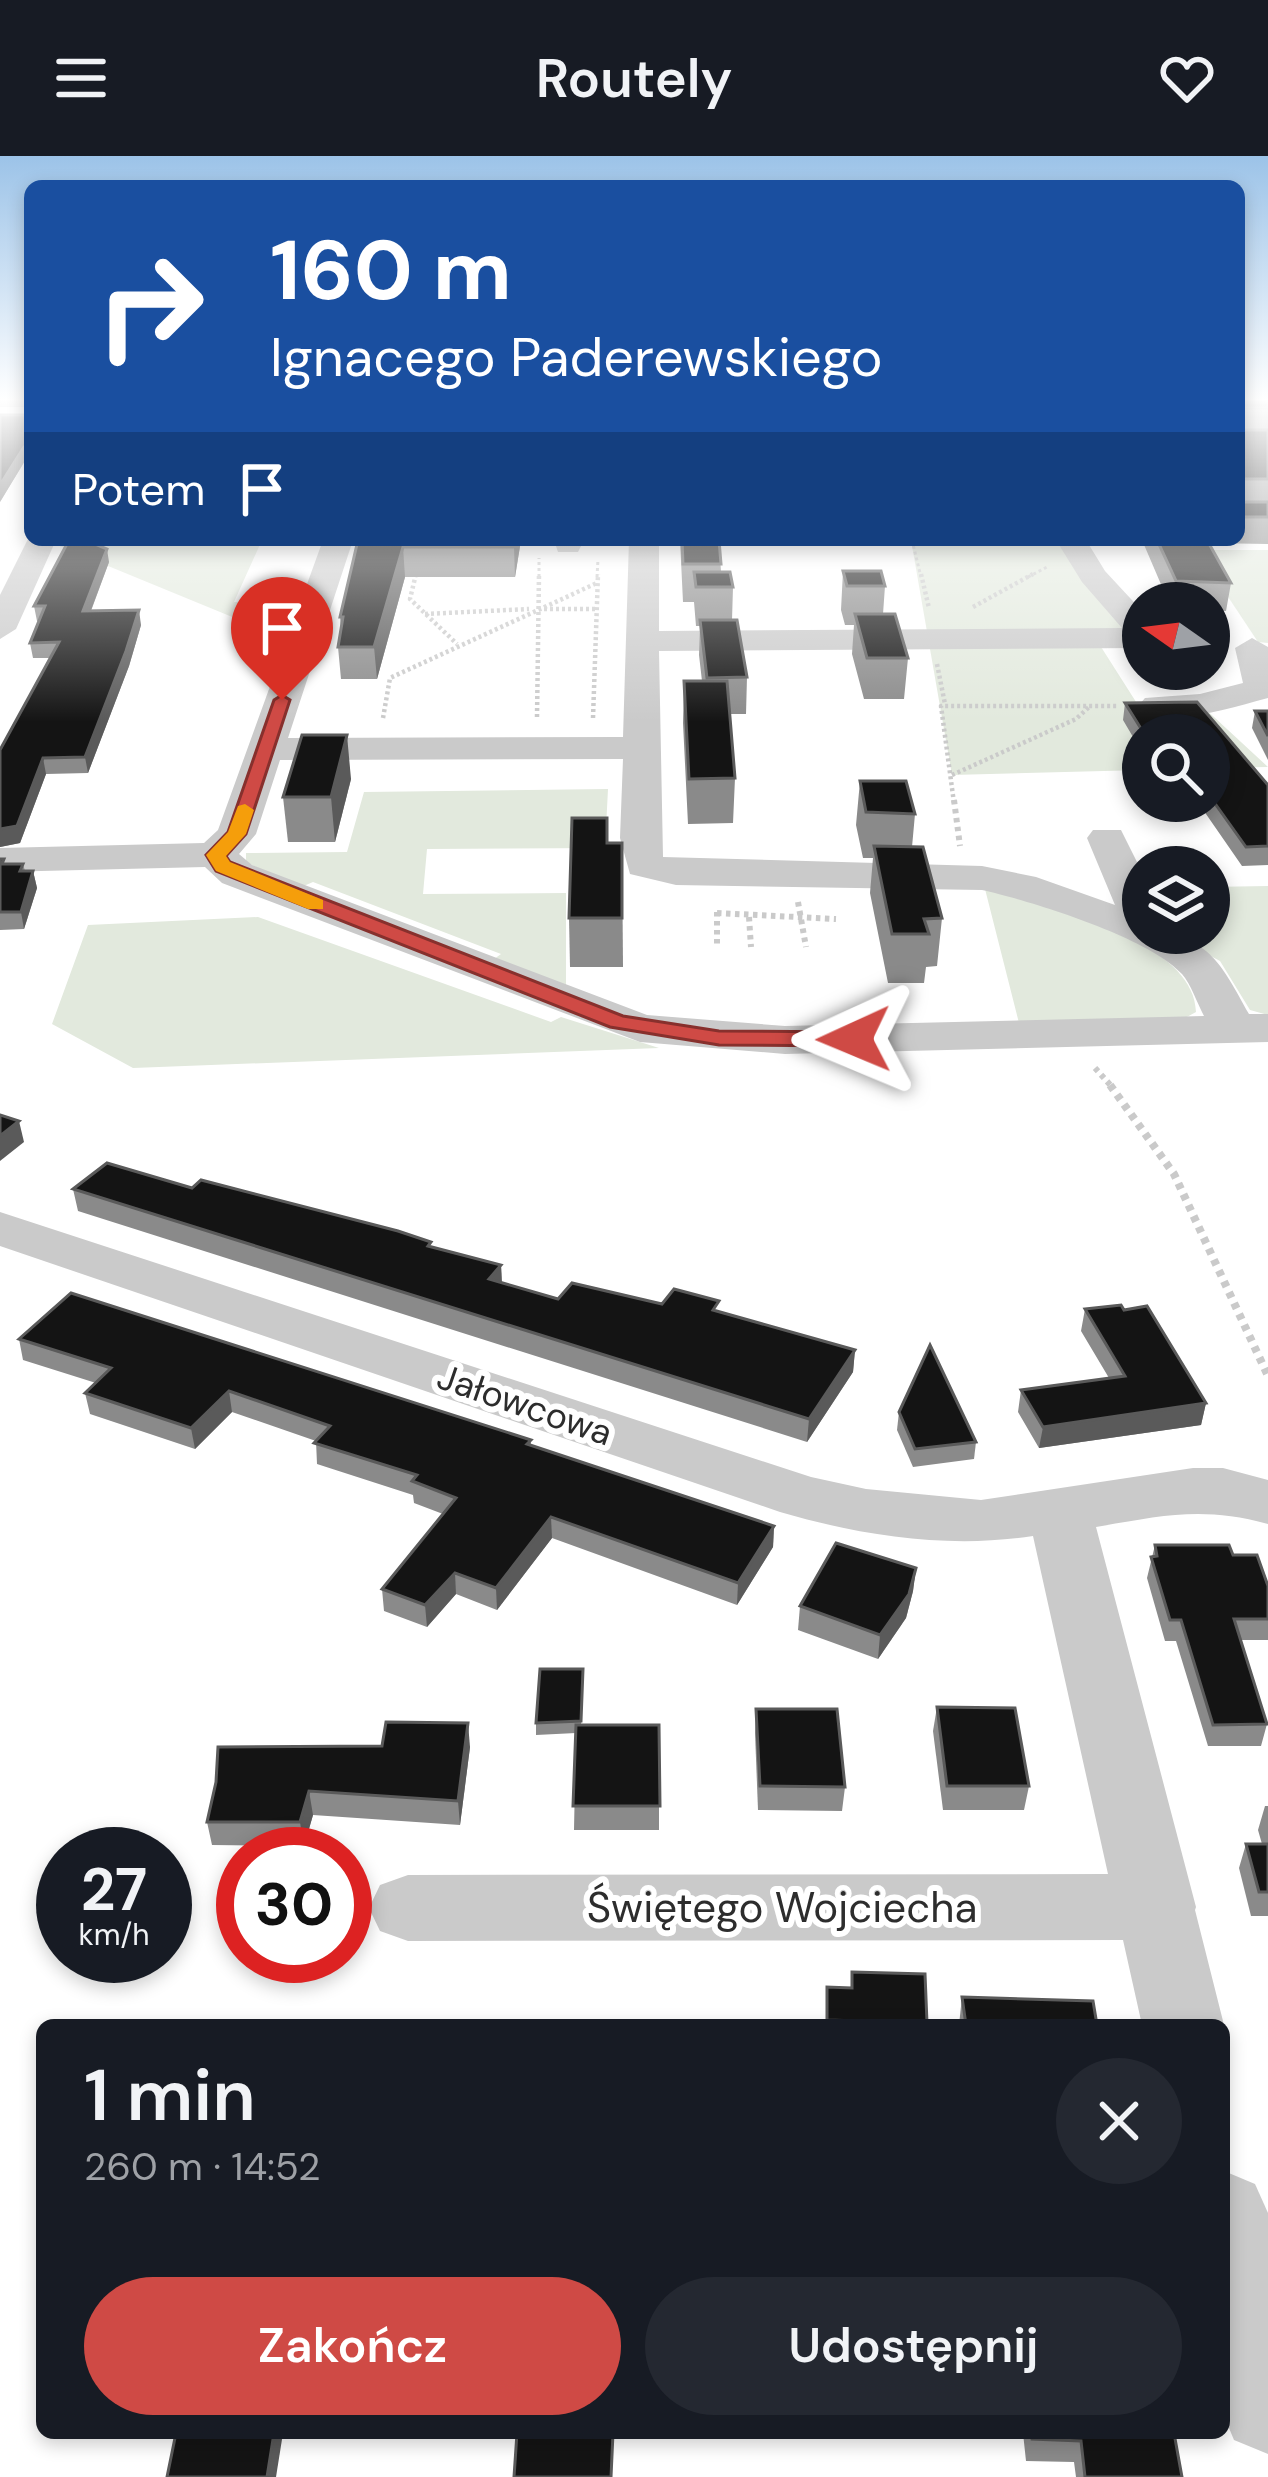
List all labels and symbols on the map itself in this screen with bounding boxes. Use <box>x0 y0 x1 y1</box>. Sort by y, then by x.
pin <box>231 577 333 700</box>
north arrow <box>1122 582 1230 690</box>
position arrow <box>791 976 917 1102</box>
street label: Jałowcowa <box>431 1353 618 1456</box>
speed limit sign: 30 <box>216 1827 372 1983</box>
street label: Świętego Wojciecha <box>587 1880 977 1935</box>

